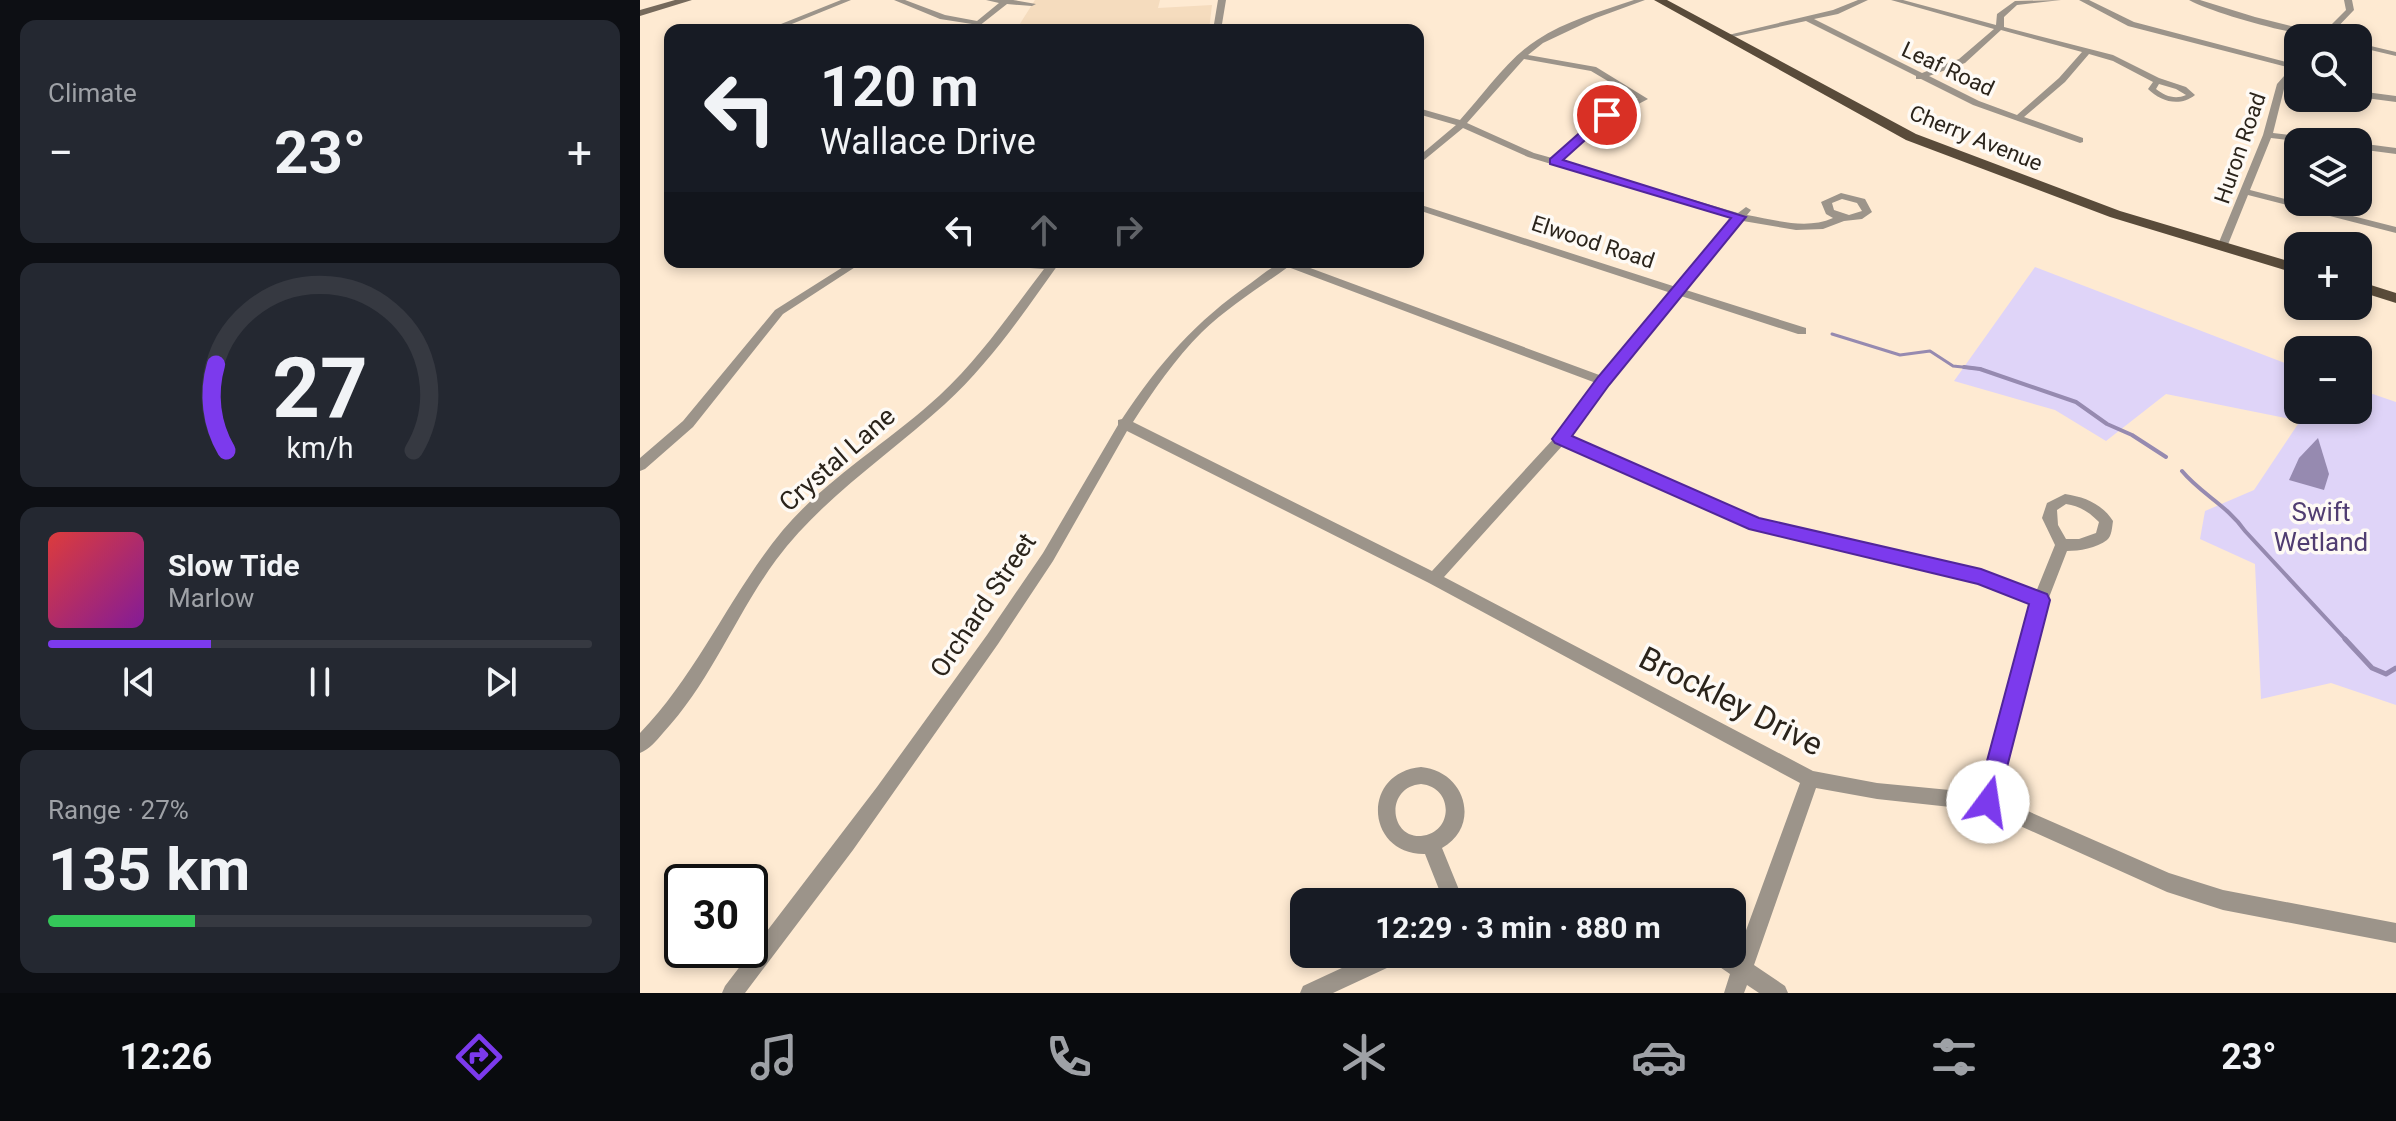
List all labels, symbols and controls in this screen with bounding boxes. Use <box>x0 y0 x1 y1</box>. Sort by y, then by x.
map controls <box>2284 24 2372 424</box>
button: search <box>2284 24 2372 112</box>
street label: Leaf Road <box>1898 37 1998 101</box>
text: 120 m <box>820 54 979 120</box>
icon: left <box>688 56 792 160</box>
text: Climate <box>48 78 137 108</box>
pin <box>1573 81 1641 149</box>
street label: Huron Road <box>2209 89 2271 207</box>
icon: arrive <box>1585 93 1629 137</box>
street label: Cherry Avenue <box>1906 100 2046 176</box>
text: 23° <box>274 117 366 188</box>
text: Wallace Drive <box>820 121 1036 163</box>
text: − <box>48 127 73 179</box>
text: + <box>567 127 592 179</box>
button: layers <box>2284 128 2372 216</box>
icon: left <box>938 208 982 252</box>
icon: ahead <box>1022 208 1066 252</box>
icon: right <box>1106 208 1150 252</box>
street label: Elwood Road <box>1528 210 1658 274</box>
button: + <box>2284 232 2372 320</box>
button: − <box>2284 336 2372 424</box>
text: 27 <box>272 339 368 436</box>
street label: Crystal Lane <box>773 401 901 517</box>
text: km/h <box>286 431 354 465</box>
park label: Swift Wetland <box>2274 497 2368 557</box>
street label: Orchard Street <box>924 527 1042 683</box>
text: Slow Tide <box>168 548 300 583</box>
text: Marlow <box>168 583 254 613</box>
street label: Brockley Drive <box>1633 638 1829 764</box>
icon: previous <box>117 660 161 704</box>
icon: pause <box>298 660 342 704</box>
icon: next <box>479 660 523 704</box>
position arrow <box>1946 760 2030 844</box>
text: Range · 27% <box>48 795 189 825</box>
text: 135 km <box>48 834 250 905</box>
speed limit sign: 30 <box>664 864 768 968</box>
text: 12:29 · 3 min · 880 m <box>1375 910 1661 945</box>
icon: directions <box>451 1029 507 1085</box>
icon: music <box>746 1029 802 1085</box>
icon: phone <box>1041 1029 1097 1085</box>
icon: climate <box>1336 1029 1392 1085</box>
icon: car <box>1631 1029 1687 1085</box>
icon: filters <box>1926 1029 1982 1085</box>
text: 12:26 <box>119 1036 212 1078</box>
text: 23° <box>2221 1036 2276 1078</box>

